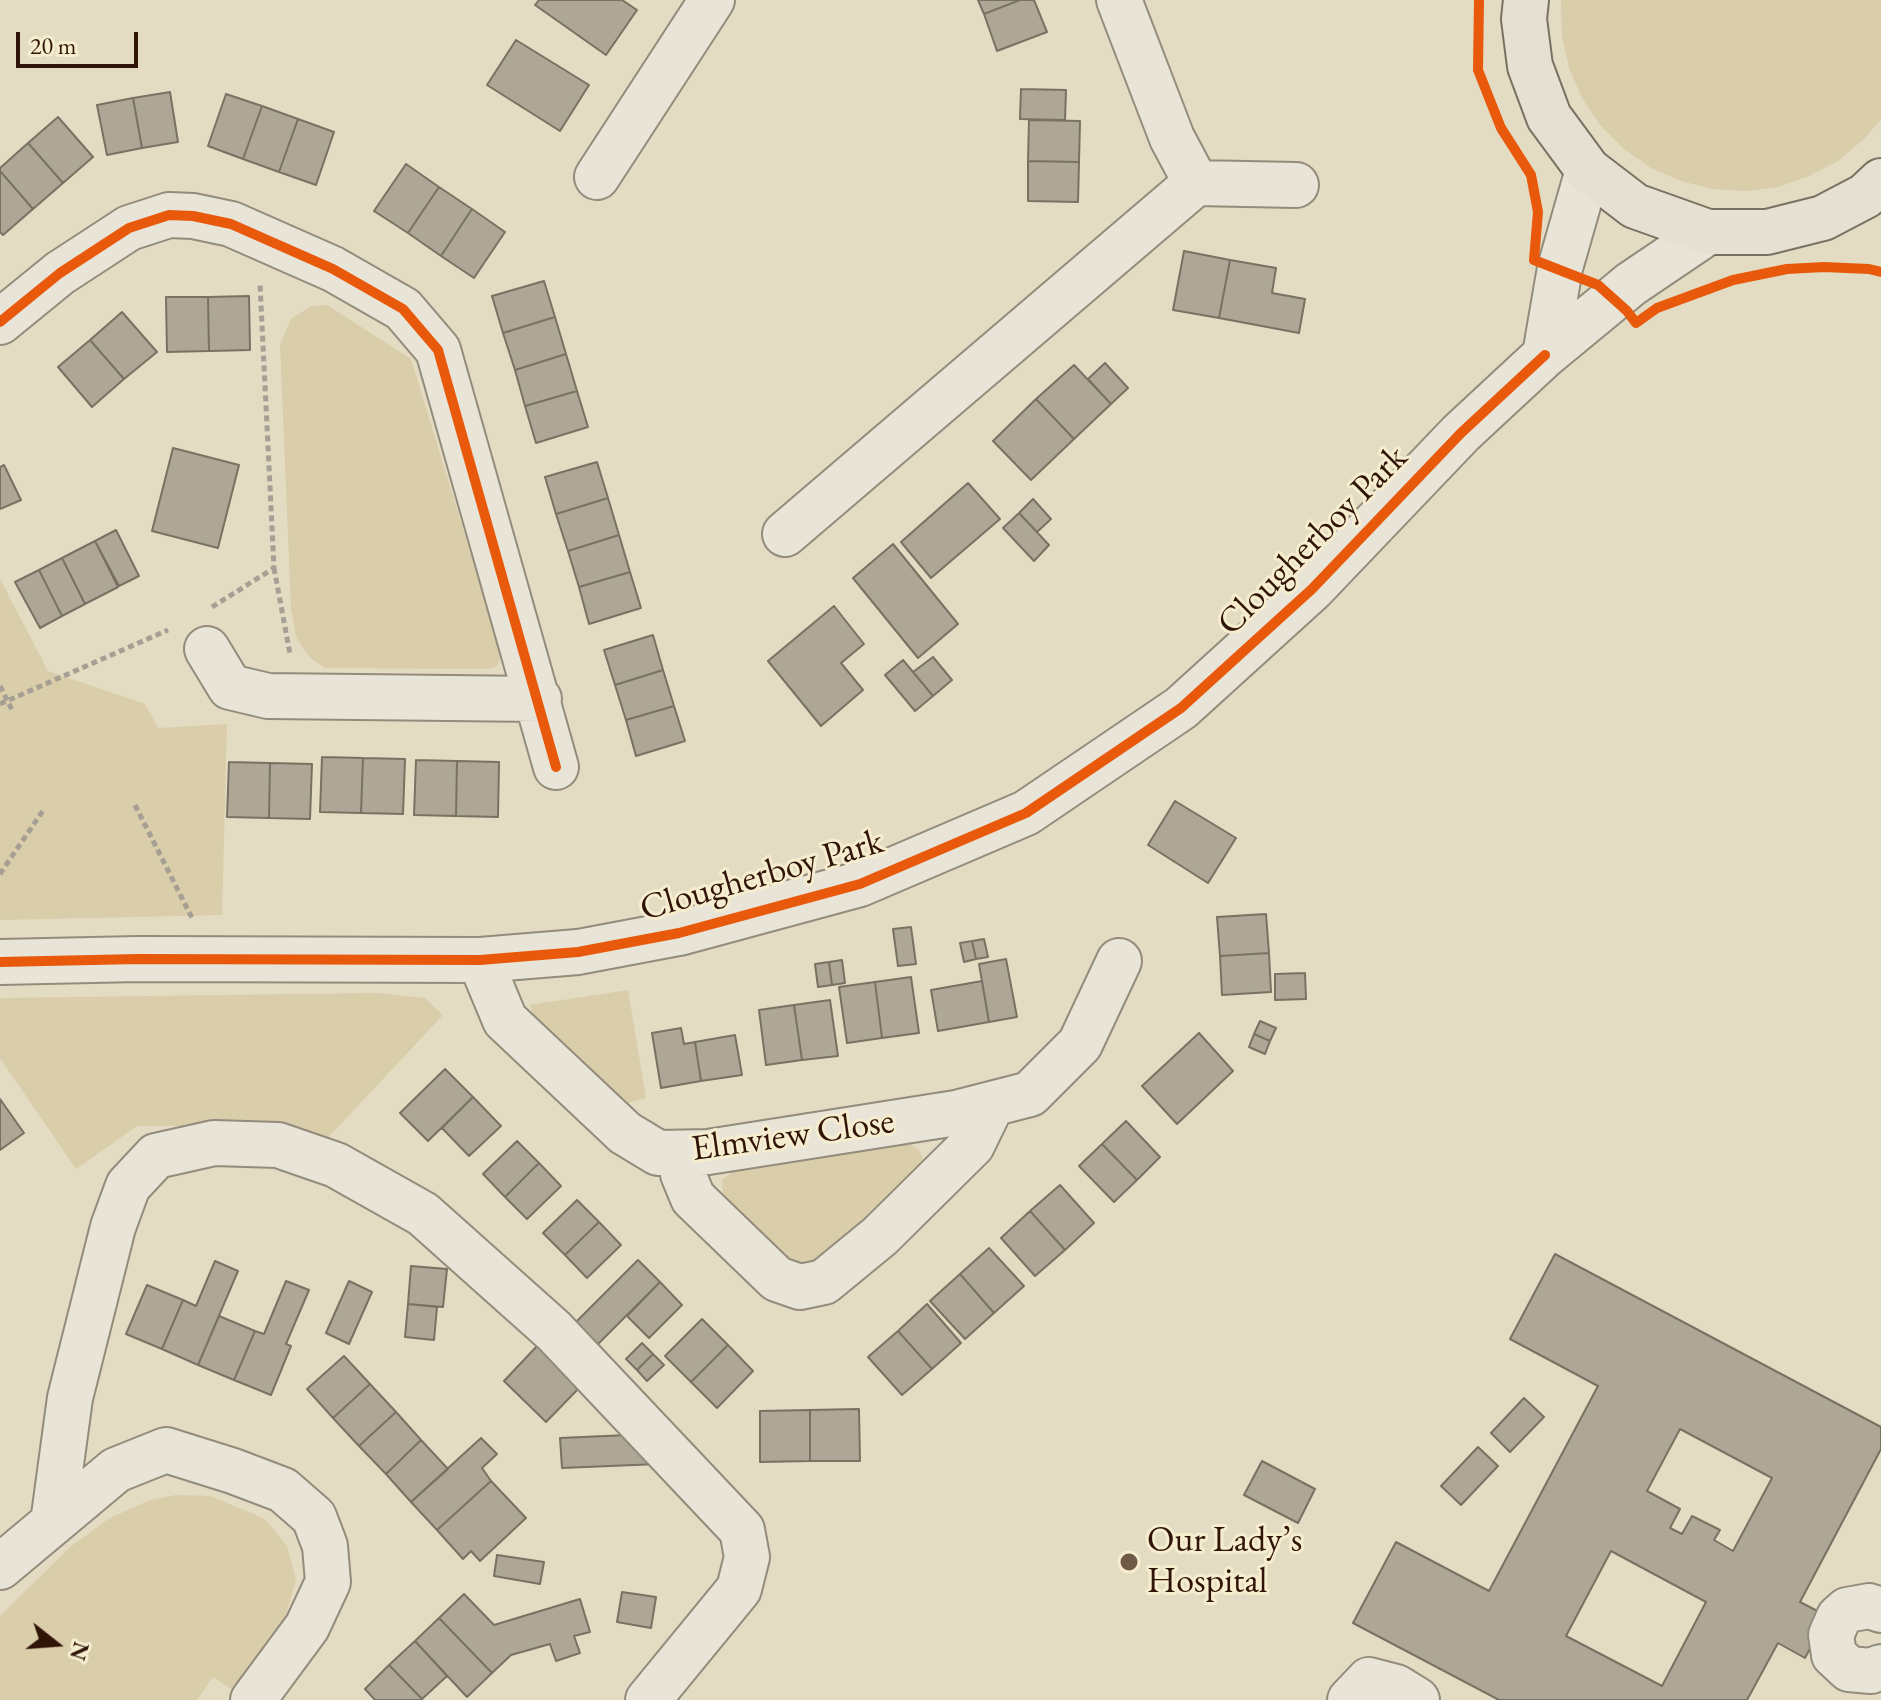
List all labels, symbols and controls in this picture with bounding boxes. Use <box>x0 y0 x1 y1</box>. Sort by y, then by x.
scale bar <box>20 16 142 66</box>
text: 20 m <box>30 30 77 61</box>
street label: Clougherboy Park <box>1209 437 1417 645</box>
street label: Clougherboy Park <box>635 821 889 931</box>
street label: Elmview Close <box>689 1100 897 1172</box>
place label: Our Lady’s Hospital <box>1147 1519 1302 1604</box>
marker: Our Lady’s Hospital <box>1118 1551 1140 1573</box>
north arrow <box>16 1604 96 1684</box>
text: N <box>63 1638 96 1664</box>

